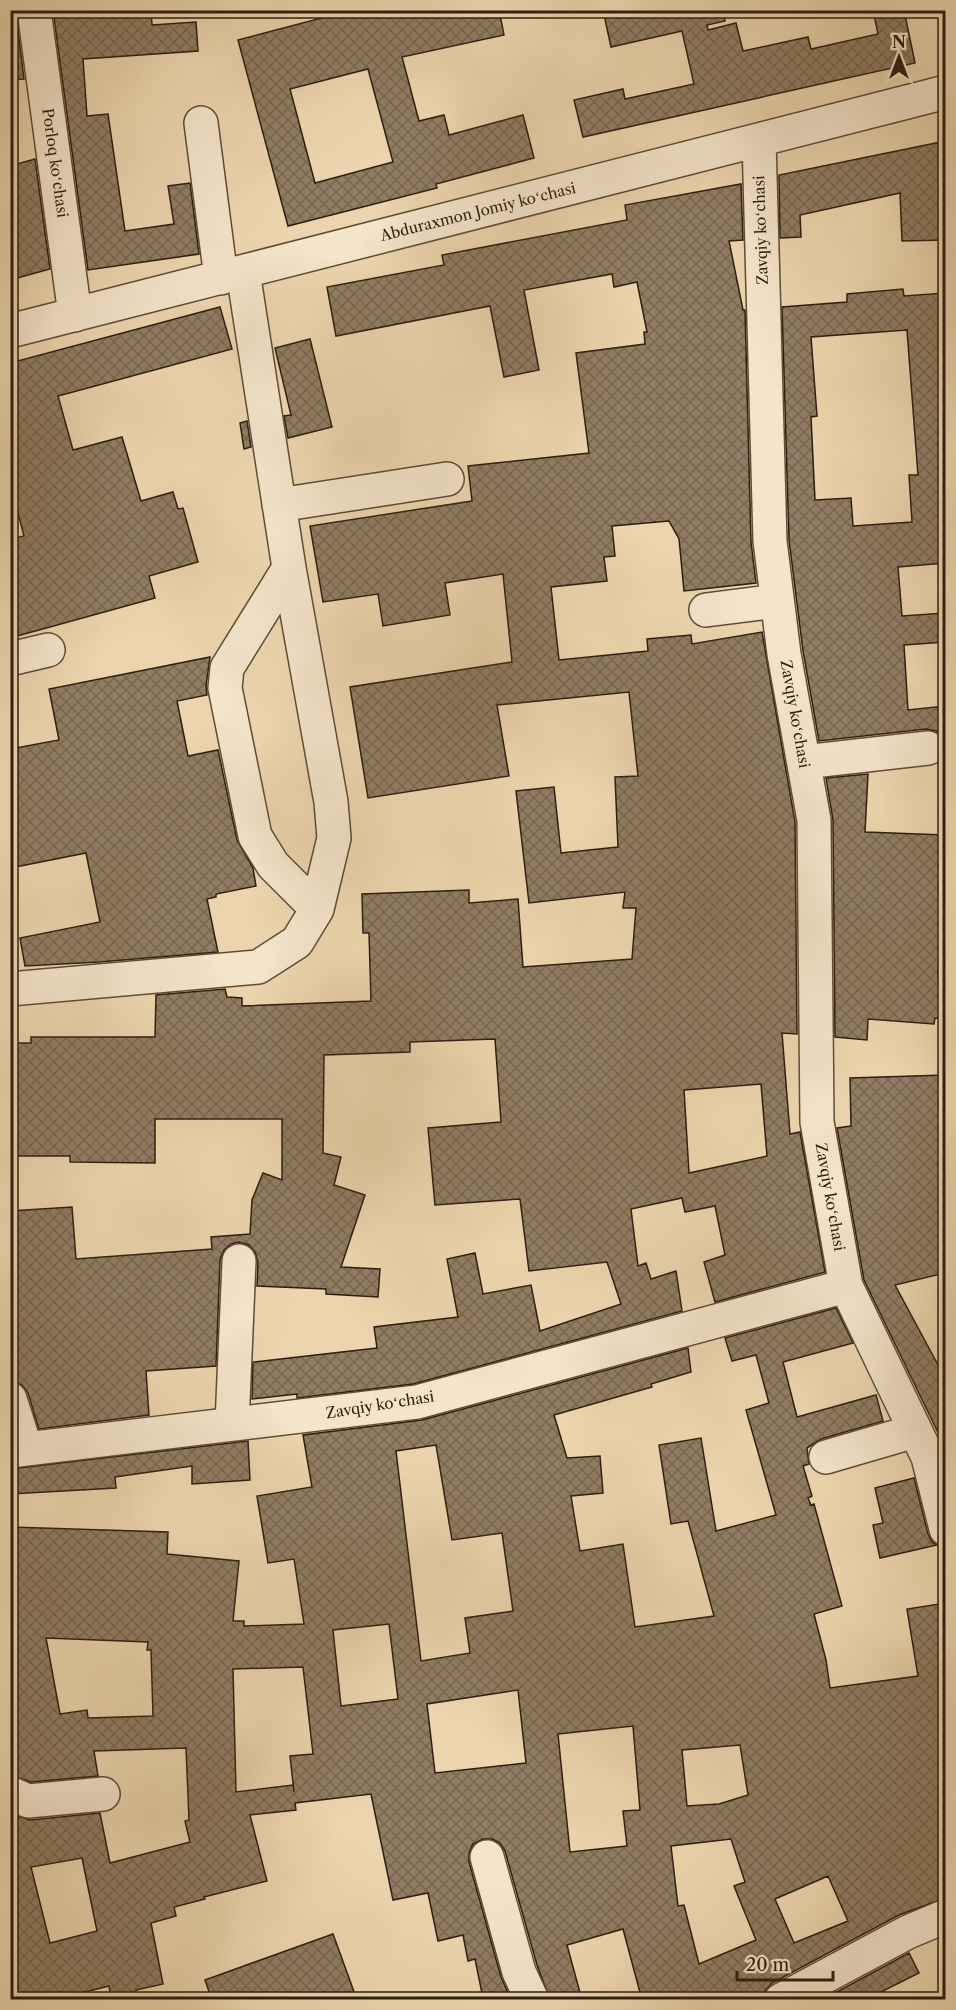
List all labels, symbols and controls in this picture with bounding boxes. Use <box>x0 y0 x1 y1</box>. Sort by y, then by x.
north arrow <box>869 27 929 87</box>
text: N <box>892 32 906 52</box>
street label: Porloq koʻchasi <box>38 107 73 219</box>
street label: Zavqiy koʻchasi <box>749 175 772 285</box>
street label: Abduraxmon Jomiy koʻchasi <box>377 178 578 245</box>
street label: Zavqiy koʻchasi <box>777 658 814 770</box>
street label: Zavqiy koʻchasi <box>812 1141 849 1253</box>
street label: Zavqiy koʻchasi <box>324 1387 436 1422</box>
scale bar <box>737 1944 833 1982</box>
text: 20 m <box>746 1954 790 1976</box>

